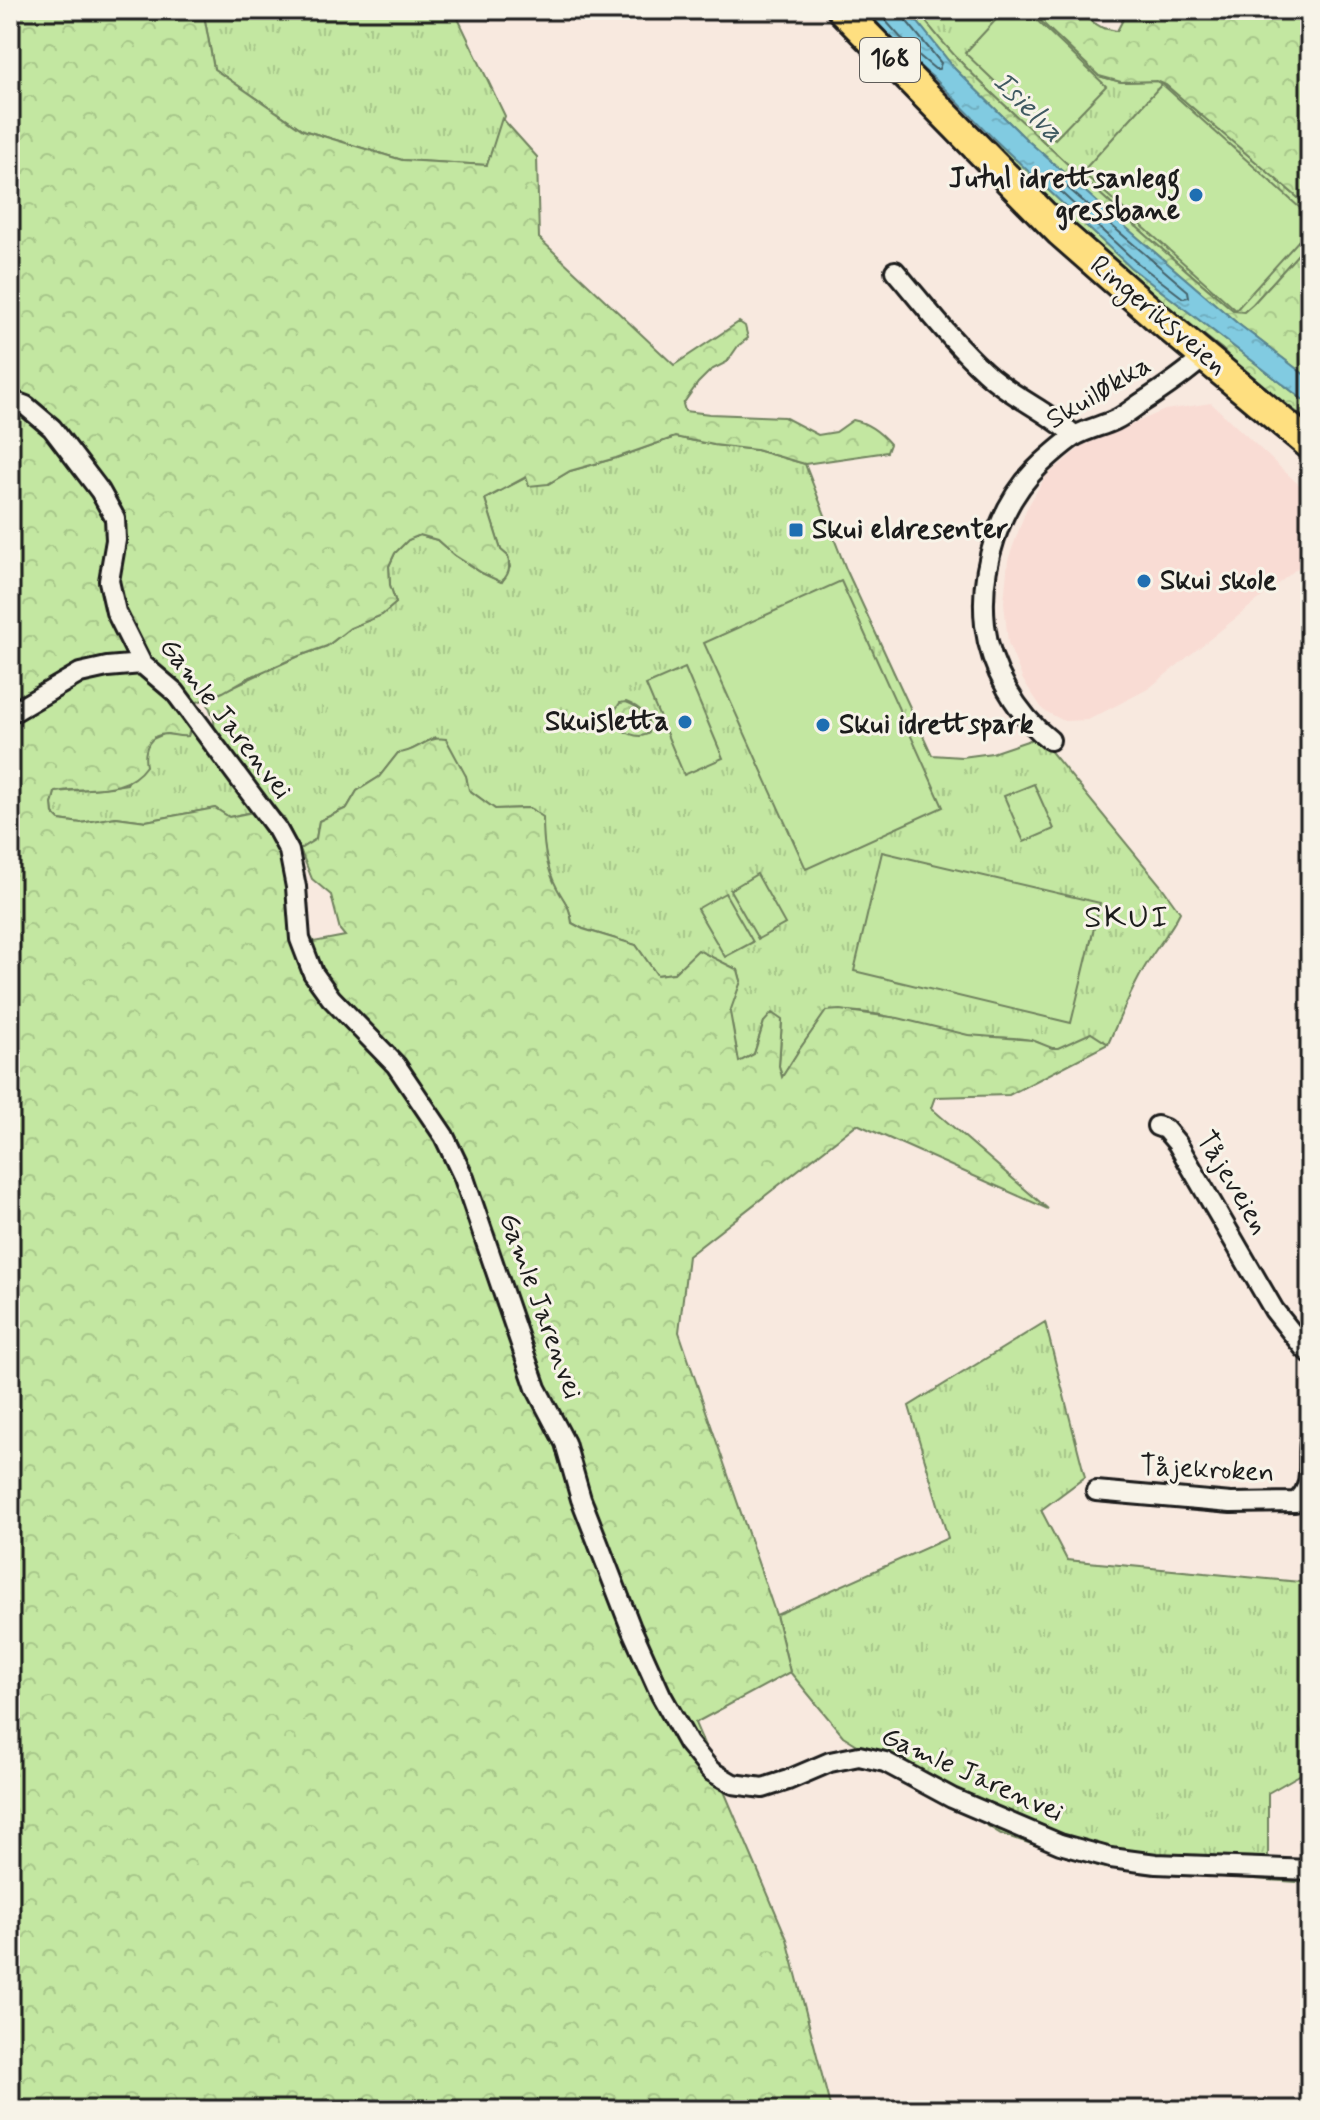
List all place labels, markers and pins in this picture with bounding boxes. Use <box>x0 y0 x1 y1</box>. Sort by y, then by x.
place label: Jutul idrettsanlegg gressbane <box>949 161 1180 231</box>
marker: Jutul idrettsanlegg gressbane <box>1187 186 1205 204</box>
place label: Skui eldresenter <box>812 512 1008 549</box>
marker: Skui eldresenter <box>787 521 805 539</box>
place label: Skui skole <box>1160 563 1277 600</box>
marker: Skui skole <box>1135 572 1153 590</box>
place label: Skuisletta <box>545 704 669 741</box>
place label: Skui idrettspark <box>839 707 1034 744</box>
marker: Skuisletta <box>676 713 694 731</box>
marker: Skui idrettspark <box>814 716 832 734</box>

